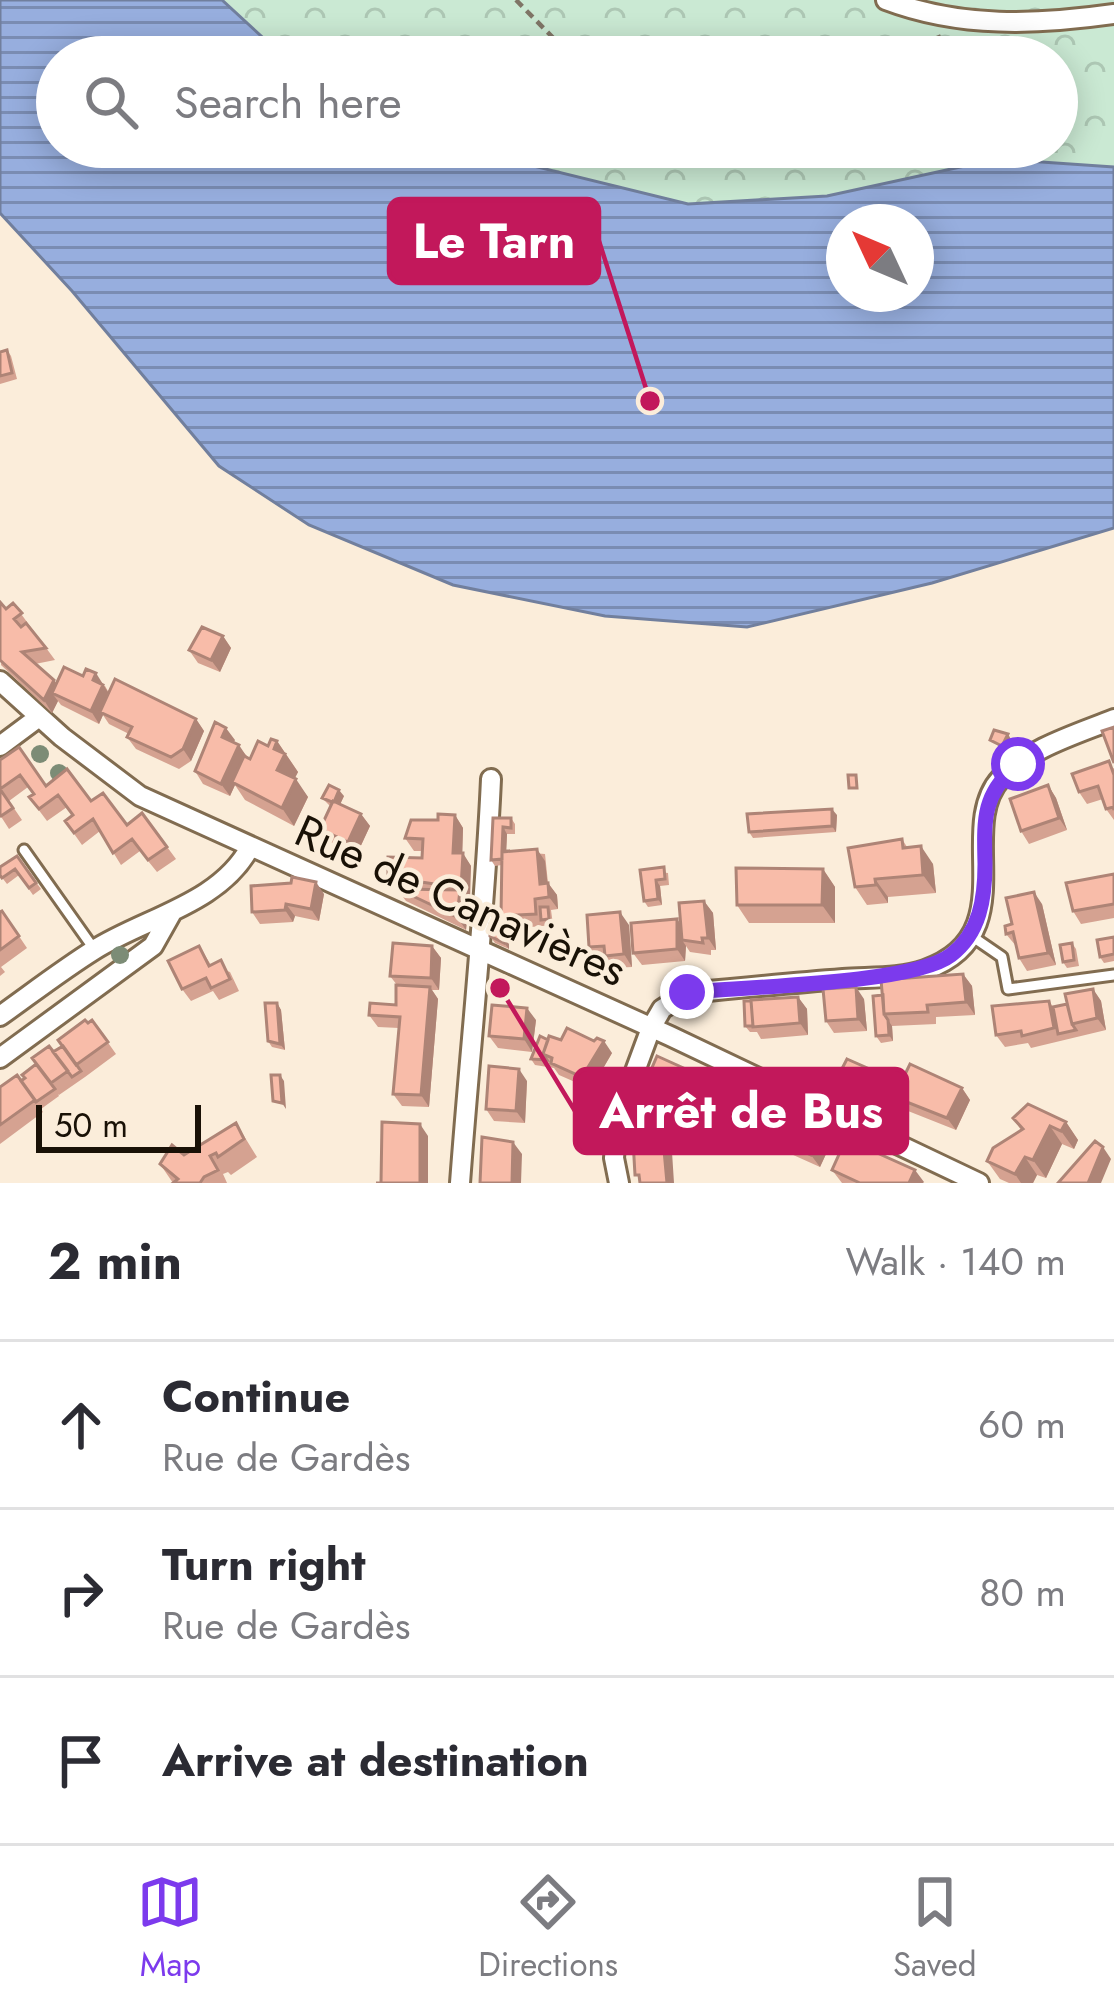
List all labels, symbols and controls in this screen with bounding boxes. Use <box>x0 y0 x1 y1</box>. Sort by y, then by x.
search box <box>36 36 1078 168</box>
icon: search <box>78 69 144 135</box>
text: Search here <box>174 70 402 135</box>
callout: Le Tarn <box>389 199 599 283</box>
north arrow <box>826 204 934 312</box>
text: Le Tarn <box>413 207 575 276</box>
route start <box>991 737 1045 791</box>
street label: Rue de Canavières <box>285 798 637 1003</box>
route end <box>660 965 714 1019</box>
callout: Arrêt de Bus <box>575 1069 907 1153</box>
text: Arrêt de Bus <box>598 1077 883 1146</box>
scale bar <box>36 1099 201 1152</box>
text: 50 m <box>54 1102 128 1149</box>
text: 2 min <box>48 1224 182 1298</box>
text: Walk · 140 m <box>845 1233 1066 1290</box>
text: Continue <box>162 1364 350 1429</box>
icon: ahead <box>48 1392 114 1458</box>
text: 60 m <box>978 1396 1066 1453</box>
text: Rue de Gardès <box>162 1429 411 1486</box>
text: Turn right <box>162 1532 366 1597</box>
icon: right <box>48 1560 114 1626</box>
text: 80 m <box>979 1564 1066 1621</box>
text: Rue de Gardès <box>162 1597 411 1654</box>
icon: arrive <box>48 1728 114 1794</box>
text: Arrive at destination <box>162 1728 589 1793</box>
tab: Map <box>137 1869 203 1988</box>
tab: Directions <box>478 1869 618 1988</box>
tab: Saved <box>893 1869 977 1988</box>

